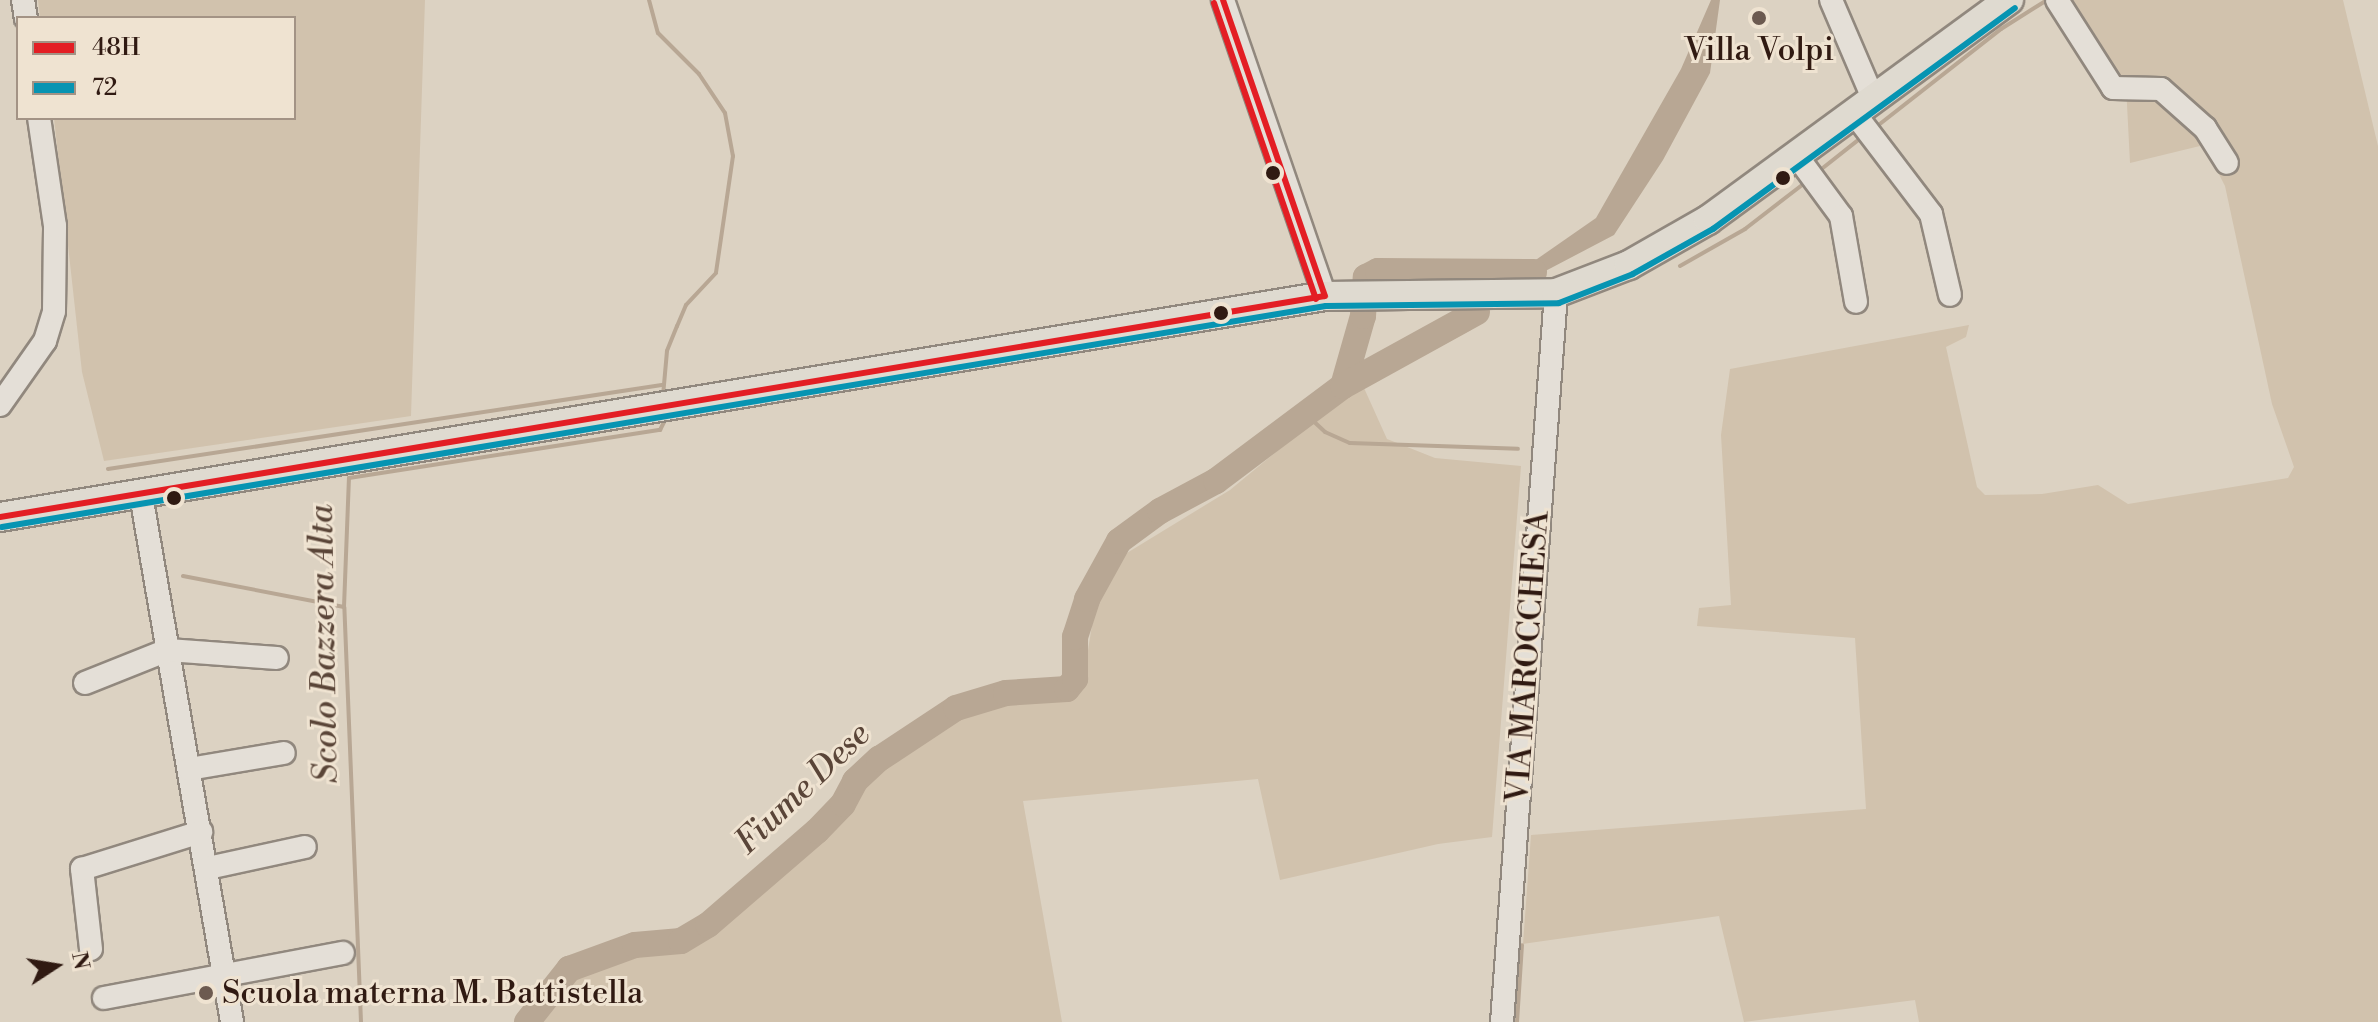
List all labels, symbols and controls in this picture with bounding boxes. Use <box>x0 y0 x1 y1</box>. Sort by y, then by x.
marker: Villa Volpi <box>1750 9 1768 27</box>
legend <box>16 16 296 120</box>
place label: Villa Volpi <box>1684 31 1834 69</box>
text: 48H <box>92 33 140 63</box>
text: 72 <box>92 73 118 103</box>
unlabelled marker <box>1265 165 1281 181</box>
unlabelled marker <box>1775 170 1791 186</box>
unlabelled marker <box>1213 305 1229 321</box>
unlabelled marker <box>166 490 182 506</box>
water label: Scolo Bazzera Alta <box>302 504 348 784</box>
street label: VIA MAROCCHESA <box>1499 510 1557 804</box>
water label: Fiume Dese <box>727 715 879 863</box>
north arrow <box>16 926 96 1006</box>
text: N <box>65 950 95 972</box>
place label: Scuola materna M. Battistella <box>222 974 643 1012</box>
marker: Scuola materna M. Battistella <box>197 984 215 1002</box>

